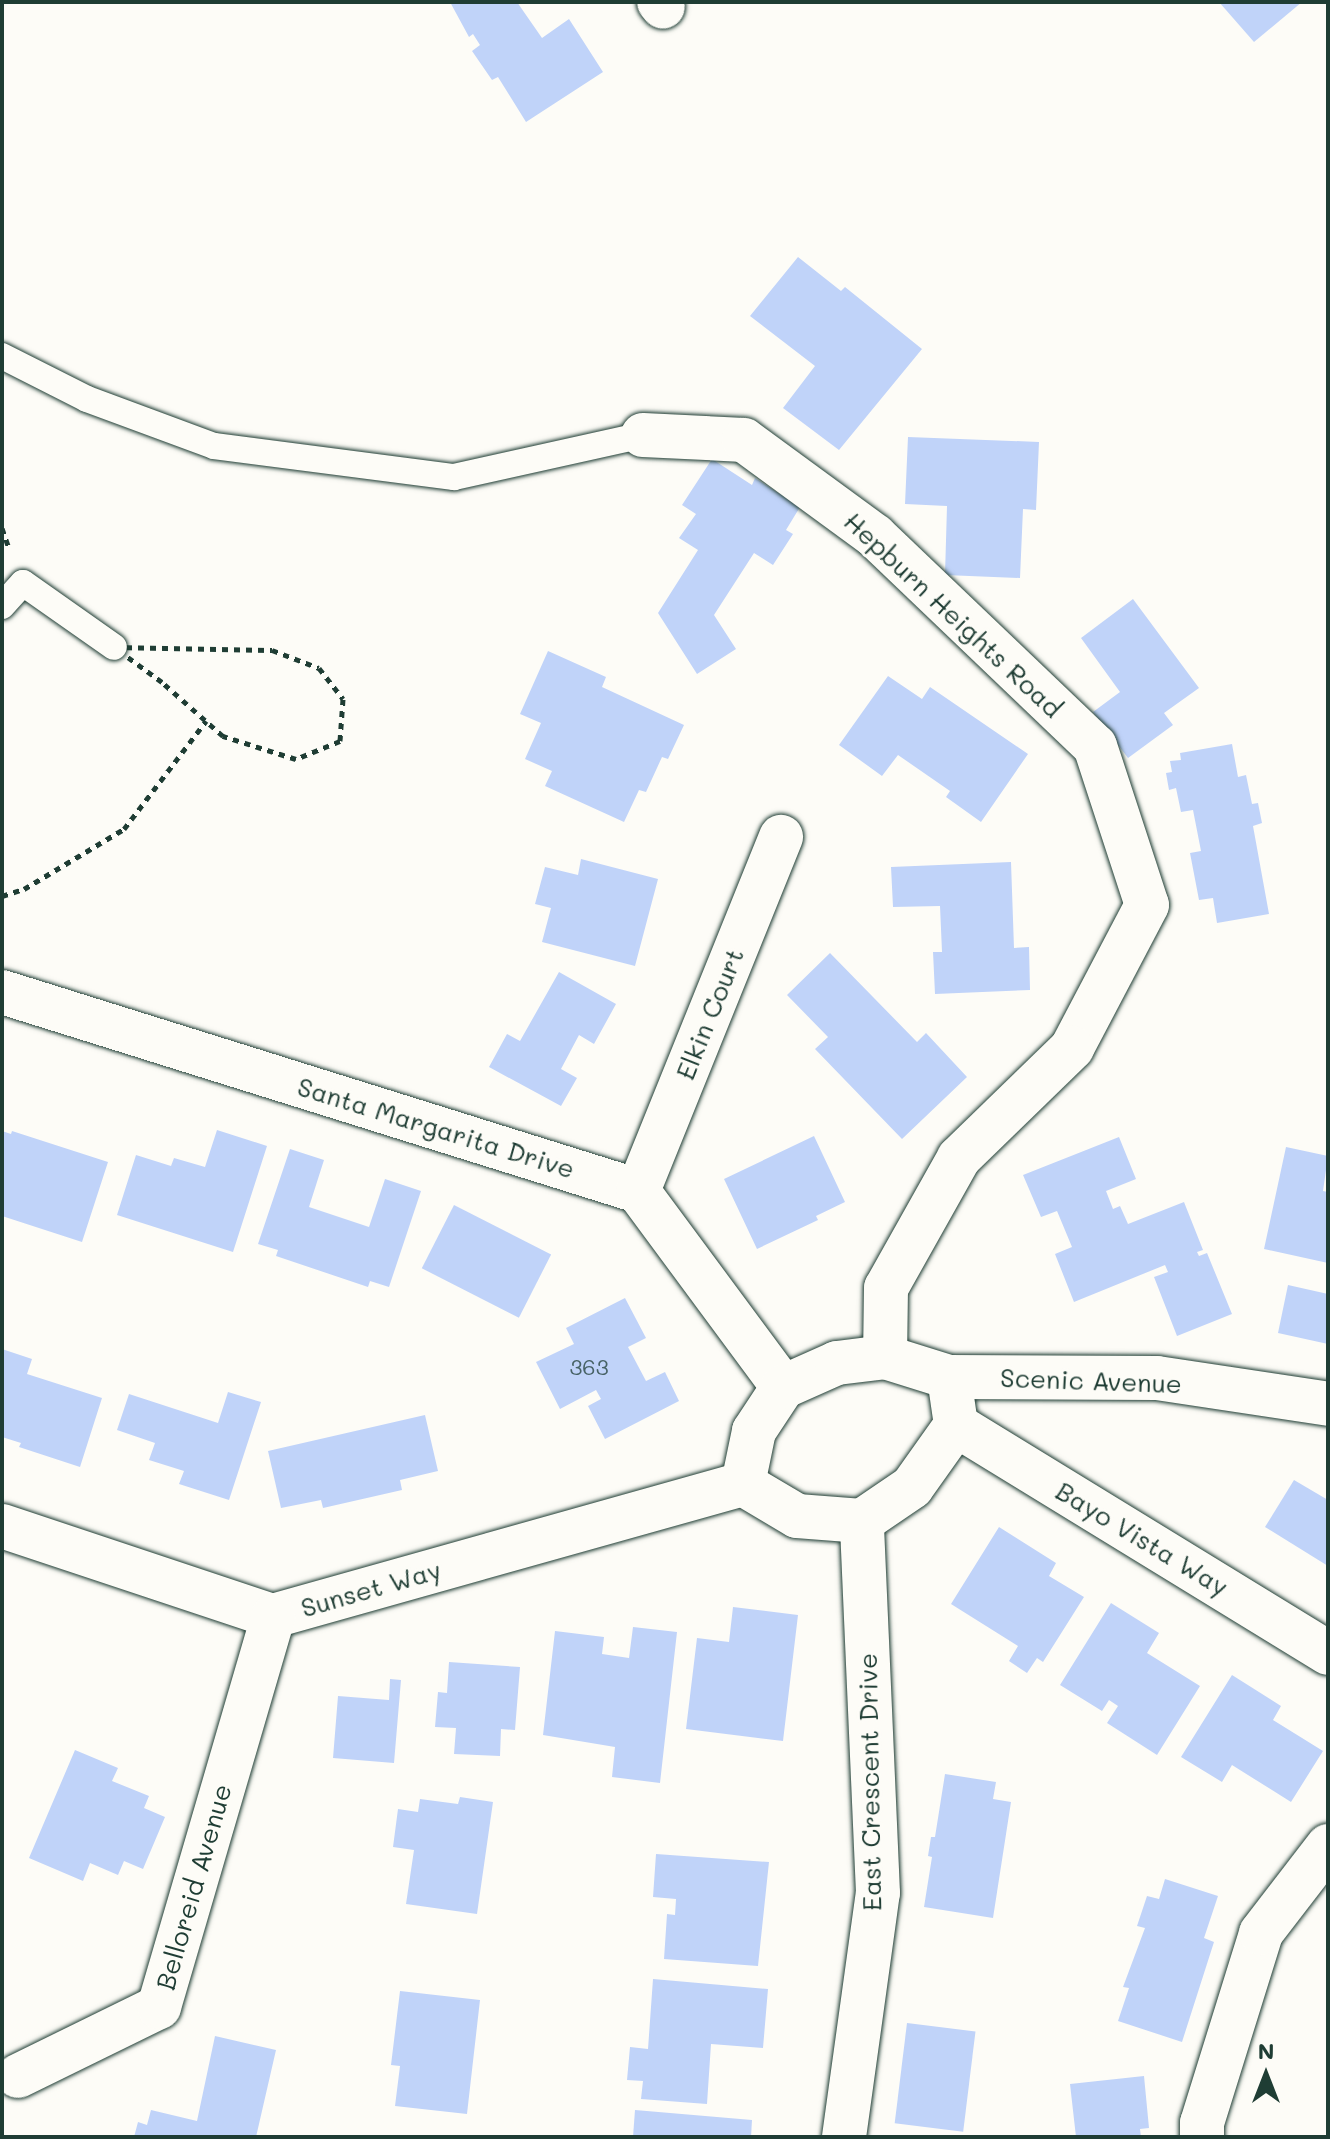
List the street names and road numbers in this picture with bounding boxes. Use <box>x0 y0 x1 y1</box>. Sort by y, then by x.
street label: Hepburn Heights Road <box>838 506 1068 724</box>
street label: Elkin Court <box>670 944 750 1084</box>
street label: Santa Margarita Drive <box>294 1071 578 1185</box>
street label: Scenic Avenue <box>1000 1362 1182 1400</box>
street label: Bayo Vista Way <box>1050 1475 1234 1603</box>
street label: Sunset Way <box>297 1554 445 1624</box>
street label: East Crescent Drive <box>852 1653 888 1911</box>
street label: Belloreid Avenue <box>150 1781 238 1993</box>

